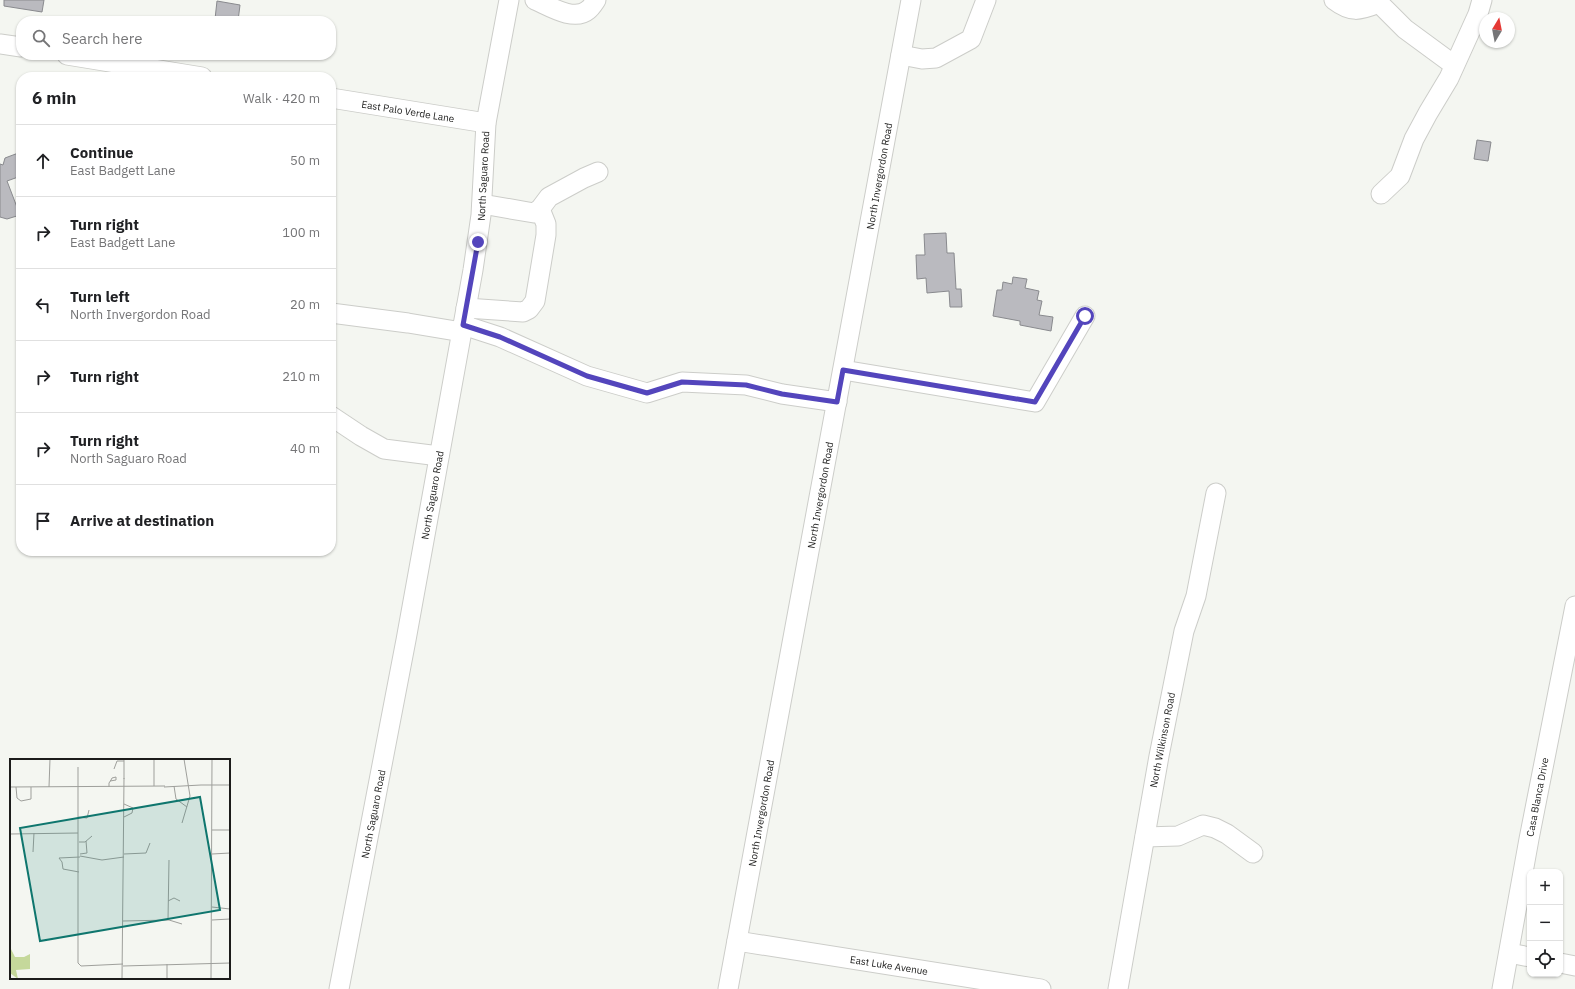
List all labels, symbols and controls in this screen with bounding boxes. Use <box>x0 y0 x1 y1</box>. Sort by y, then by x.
north arrow <box>1479 12 1515 48</box>
search box <box>16 16 336 60</box>
icon: search <box>30 27 52 49</box>
text: Search here <box>62 29 142 48</box>
text: 6 min <box>32 87 76 109</box>
text: Walk · 420 m <box>243 90 320 107</box>
street label: East Palo Verde Lane <box>361 98 456 125</box>
street label: North Invergordon Road <box>864 122 895 230</box>
street label: North Saguaro Road <box>475 131 492 221</box>
text: Continue <box>70 143 134 162</box>
icon: ahead <box>32 150 54 172</box>
text: 50 m <box>290 152 320 169</box>
text: East Badgett Lane <box>70 162 175 179</box>
text: Turn right <box>70 215 139 234</box>
icon: right <box>32 222 54 244</box>
text: 100 m <box>282 224 320 241</box>
route end <box>469 233 487 251</box>
text: East Badgett Lane <box>70 234 175 251</box>
text: Turn left <box>70 287 130 306</box>
icon: left <box>32 294 54 316</box>
text: 20 m <box>290 296 320 313</box>
text: North Invergordon Road <box>70 306 211 323</box>
route start <box>1076 307 1094 325</box>
icon: right <box>32 366 54 388</box>
text: Turn right <box>70 367 139 386</box>
text: 210 m <box>282 368 320 385</box>
text: Turn right <box>70 431 139 450</box>
icon: right <box>32 438 54 460</box>
text: 40 m <box>290 440 320 457</box>
street label: North Invergordon Road <box>805 441 836 549</box>
text: North Saguaro Road <box>70 450 187 467</box>
street label: North Saguaro Road <box>418 450 447 540</box>
icon: arrive <box>32 510 54 532</box>
text: Arrive at destination <box>70 511 214 530</box>
street label: North Wilkinson Road <box>1147 691 1178 789</box>
street label: Casa Blanca Drive <box>1523 756 1552 838</box>
inset map <box>10 759 230 979</box>
street label: North Invergordon Road <box>746 759 777 867</box>
street label: North Saguaro Road <box>359 769 388 859</box>
map controls <box>1527 869 1563 977</box>
button: + <box>1527 869 1563 905</box>
button: − <box>1527 905 1563 941</box>
button: locate <box>1527 941 1563 977</box>
street label: East Luke Avenue <box>849 953 929 978</box>

